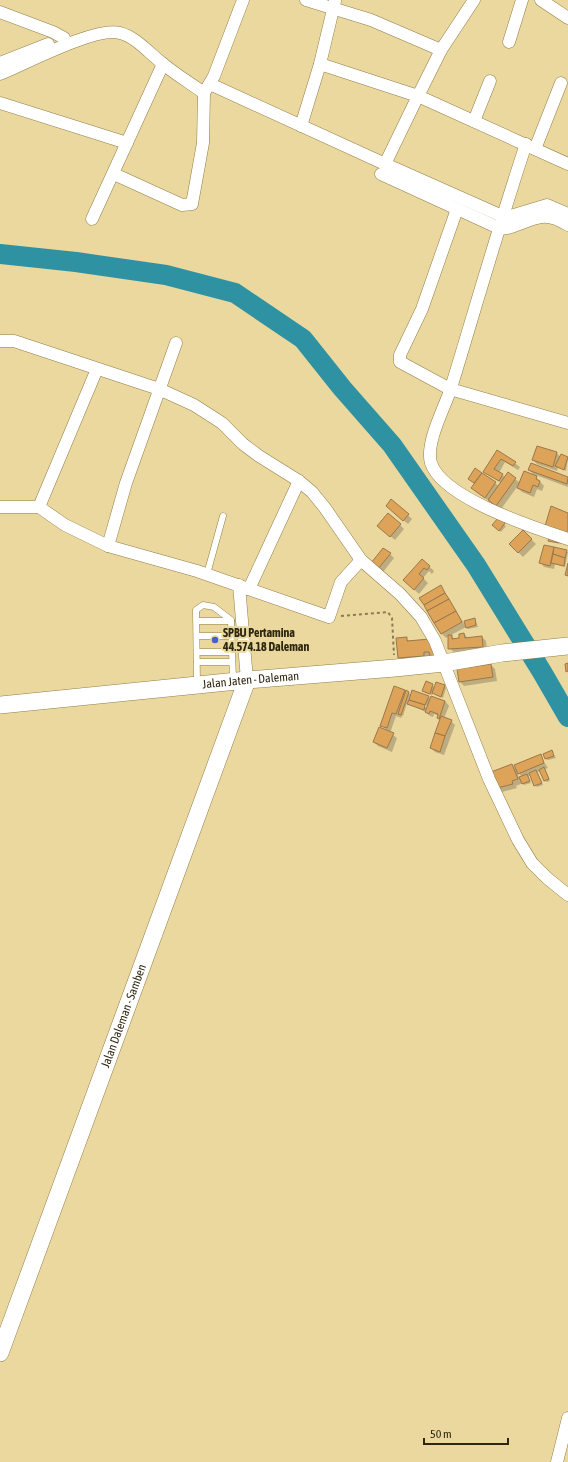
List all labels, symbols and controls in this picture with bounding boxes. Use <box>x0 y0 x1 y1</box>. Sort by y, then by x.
place label: SPBU Pertamina 44.574.18 Daleman <box>222 626 309 654</box>
marker: SPBU Pertamina 44.574.18 Daleman <box>210 635 220 645</box>
street label: Jalan Jaten - Daleman <box>202 669 300 691</box>
street label: Jalan Daleman - Samben <box>98 962 149 1070</box>
scale bar <box>424 1420 508 1446</box>
text: 50 m <box>430 1427 452 1441</box>

